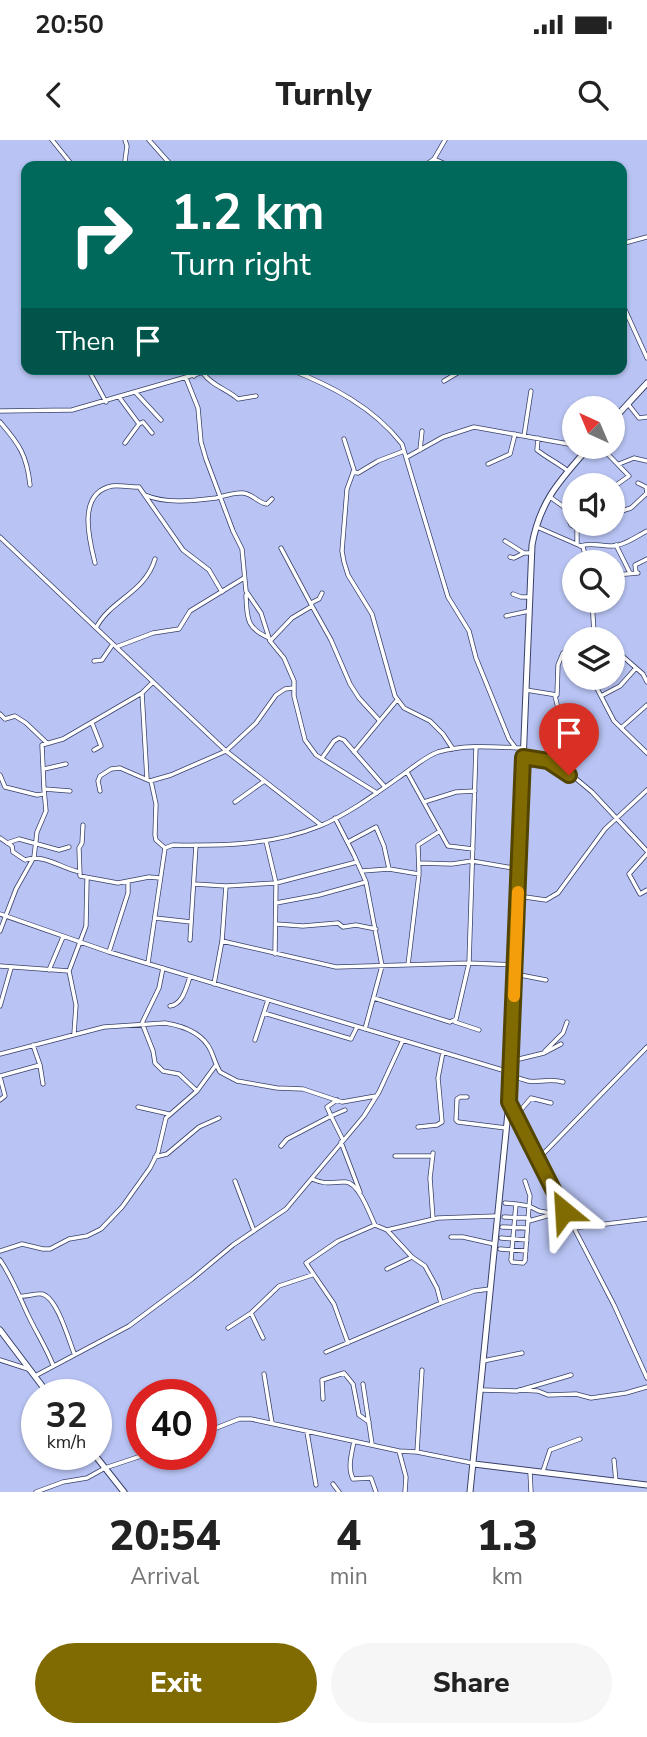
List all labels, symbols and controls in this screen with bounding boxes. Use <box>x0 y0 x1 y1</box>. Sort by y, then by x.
text: 20:50 <box>35 7 104 42</box>
text: Turnly <box>275 73 372 116</box>
icon: back <box>35 76 73 114</box>
icon: search <box>574 76 612 114</box>
text: 1.2 km <box>171 179 324 246</box>
icon: right <box>56 189 147 280</box>
text: Turn right <box>171 243 311 286</box>
icon: arrive <box>129 322 167 360</box>
text: Then <box>56 324 115 359</box>
north arrow <box>562 396 625 458</box>
map controls <box>562 396 625 690</box>
button: sound <box>562 473 625 536</box>
button: search <box>562 550 625 613</box>
button: layers <box>562 627 625 690</box>
pin <box>539 703 599 775</box>
icon: arrive <box>550 714 588 752</box>
position arrow <box>527 1174 601 1248</box>
speed limit sign: 40 <box>126 1379 217 1470</box>
text: 32 <box>45 1392 88 1439</box>
text: km/h <box>47 1430 86 1454</box>
text: 20:54 <box>109 1508 221 1565</box>
text: 4 <box>336 1508 361 1565</box>
text: 1.3 <box>477 1508 538 1565</box>
text: Arrival <box>130 1561 199 1592</box>
text: min <box>330 1561 368 1592</box>
text: km <box>492 1561 523 1592</box>
button: Exit <box>35 1643 317 1723</box>
button: Share <box>331 1643 612 1723</box>

